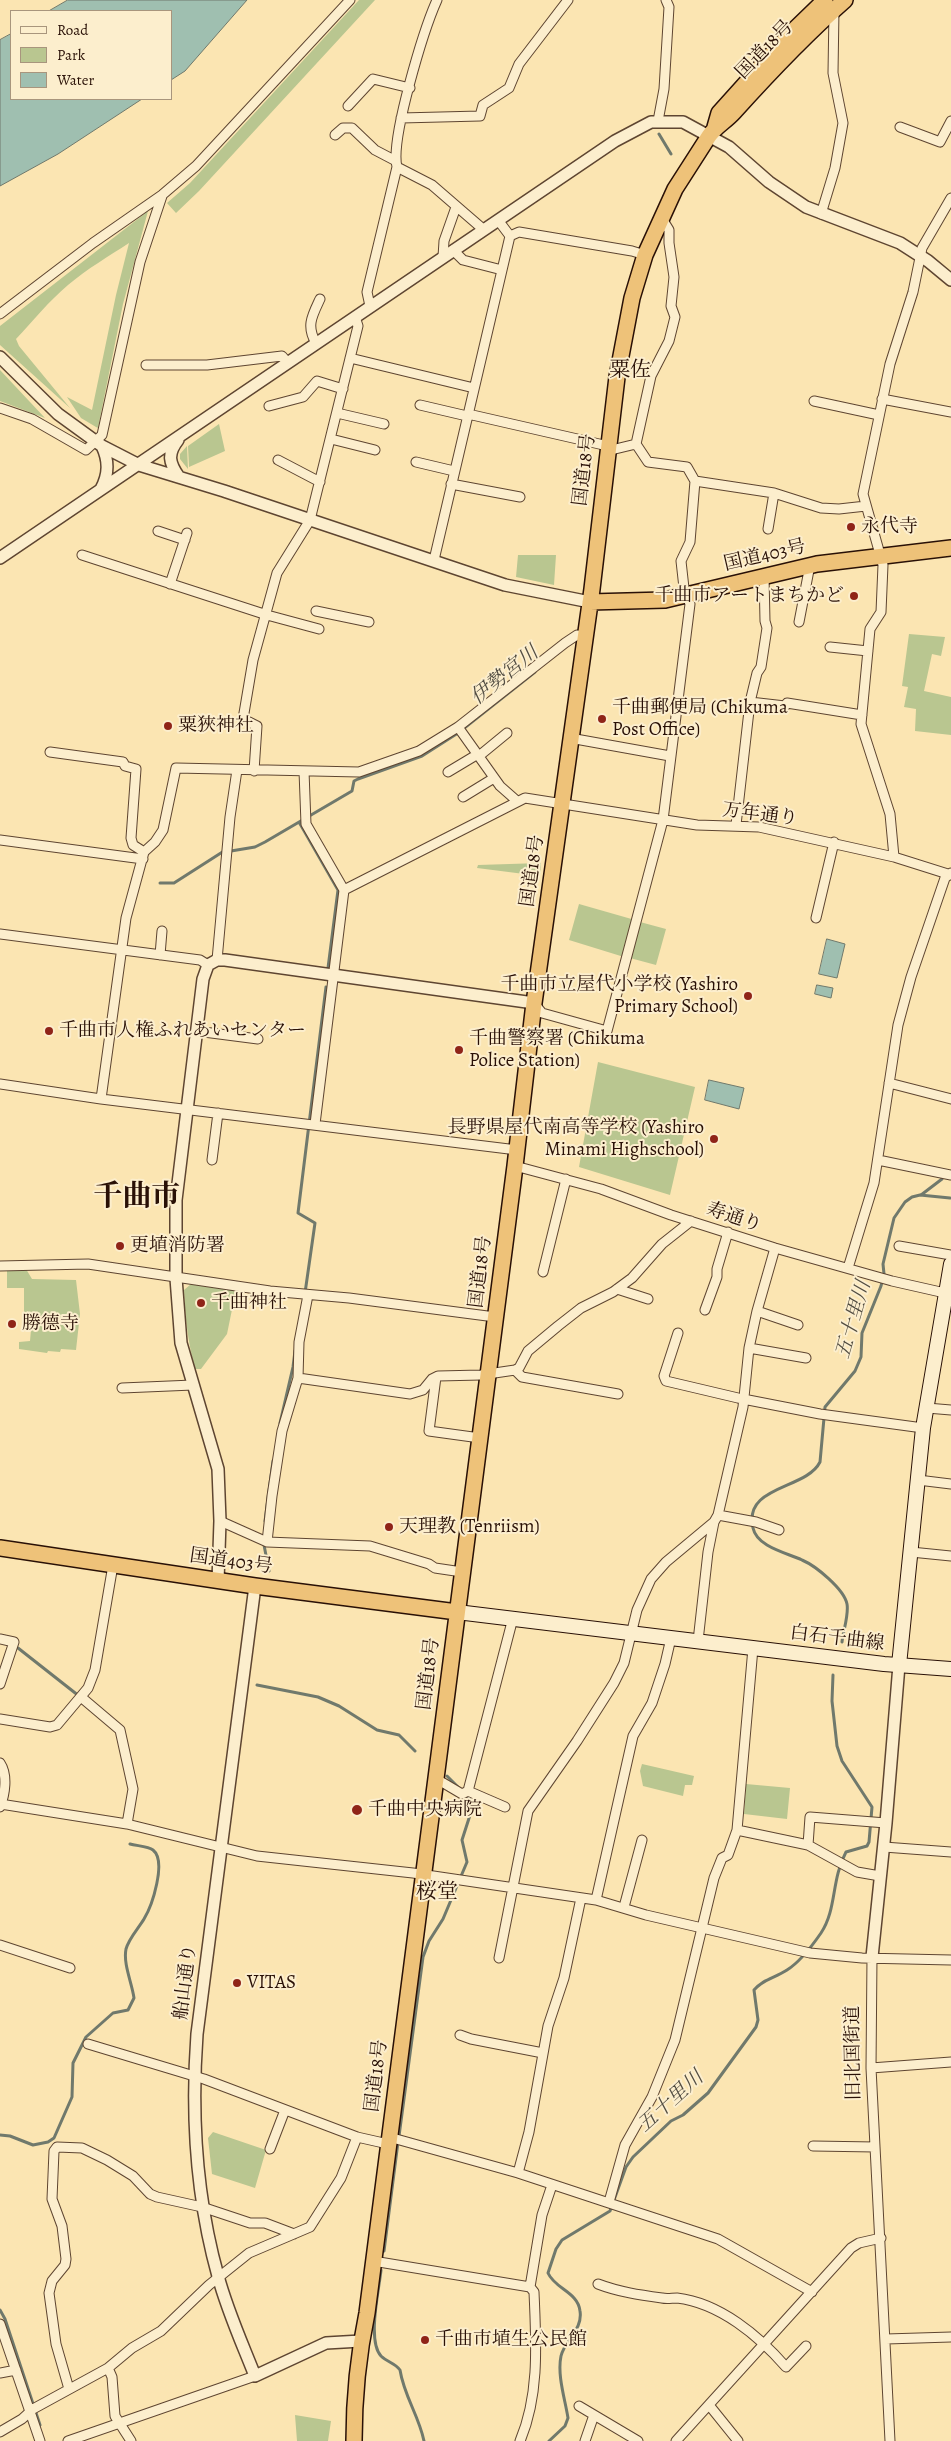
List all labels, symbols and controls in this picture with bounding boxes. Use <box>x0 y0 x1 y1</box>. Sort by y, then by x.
legend <box>10 10 172 100</box>
street label: 国道18号 <box>732 16 798 84</box>
text: Road <box>57 20 88 40</box>
text: Park <box>57 45 85 65</box>
text: Water <box>57 70 94 90</box>
district label: 粟佐 <box>609 358 651 384</box>
street label: 国道18号 <box>569 433 601 507</box>
place label: 永代寺 <box>861 516 918 538</box>
marker: 永代寺 <box>845 521 857 533</box>
street label: 国道403号 <box>722 535 808 577</box>
place label: 千曲市アートまちかど <box>655 585 844 607</box>
marker: 千曲市アートまちかど <box>848 590 860 602</box>
water label: 伊勢宮川 <box>466 642 544 710</box>
place label: 千曲郵便局 (Chikuma Post Office) <box>612 697 788 741</box>
marker: 千曲郵便局 (Chikuma Post Office) <box>596 713 608 725</box>
place label: 粟狹神社 <box>178 715 254 737</box>
marker: 粟狹神社 <box>162 720 174 732</box>
street label: 万年通り <box>721 799 799 831</box>
street label: 国道18号 <box>517 833 549 909</box>
place label: 千曲市立屋代小学校 (Yashiro Primary School) <box>500 974 738 1018</box>
marker: 千曲市立屋代小学校 (Yashiro Primary School) <box>742 990 754 1002</box>
place label: 千曲市人権ふれあいセンター <box>59 1020 306 1042</box>
marker: 千曲市人権ふれあいセンター <box>43 1025 55 1037</box>
place label: 千曲警察署 (Chikuma Police Station) <box>469 1028 645 1072</box>
marker: 千曲警察署 (Chikuma Police Station) <box>453 1044 465 1056</box>
place label: 長野県屋代南高等学校 (Yashiro Minami Highschool) <box>447 1117 704 1161</box>
marker: 長野県屋代南高等学校 (Yashiro Minami Highschool) <box>708 1133 720 1145</box>
district label: 千曲市 <box>94 1181 180 1215</box>
street label: 寿通り <box>703 1198 765 1238</box>
place label: 更埴消防署 <box>130 1235 225 1257</box>
street label: 国道18号 <box>465 1235 497 1309</box>
marker: 更埴消防署 <box>114 1240 126 1252</box>
water label: 五十里川 <box>831 1278 877 1362</box>
place label: 千曲神社 <box>211 1292 287 1314</box>
marker: 千曲神社 <box>195 1297 207 1309</box>
place label: 勝德寺 <box>22 1313 79 1335</box>
marker: 勝德寺 <box>6 1318 18 1330</box>
place label: 天理教 (Tenriism) <box>399 1516 540 1538</box>
marker: 天理教 (Tenriism) <box>383 1521 395 1533</box>
street label: 国道403号 <box>188 1545 274 1579</box>
street label: 白石千曲線 <box>788 1622 886 1656</box>
street label: 国道18号 <box>413 1637 445 1711</box>
place label: 千曲中央病院 <box>368 1799 482 1821</box>
marker: 千曲中央病院 <box>350 1803 364 1817</box>
district label: 桜堂 <box>416 1880 458 1906</box>
street label: 船山通り <box>170 1943 202 2021</box>
place label: VITAS <box>247 1972 296 1994</box>
marker: VITAS <box>231 1977 243 1989</box>
street label: 旧北国街道 <box>842 2005 866 2101</box>
street label: 国道18号 <box>361 2039 393 2113</box>
water label: 五十里川 <box>633 2066 709 2138</box>
place label: 千曲市埴生公民館 <box>435 2329 587 2351</box>
marker: 千曲市埴生公民館 <box>419 2334 431 2346</box>

